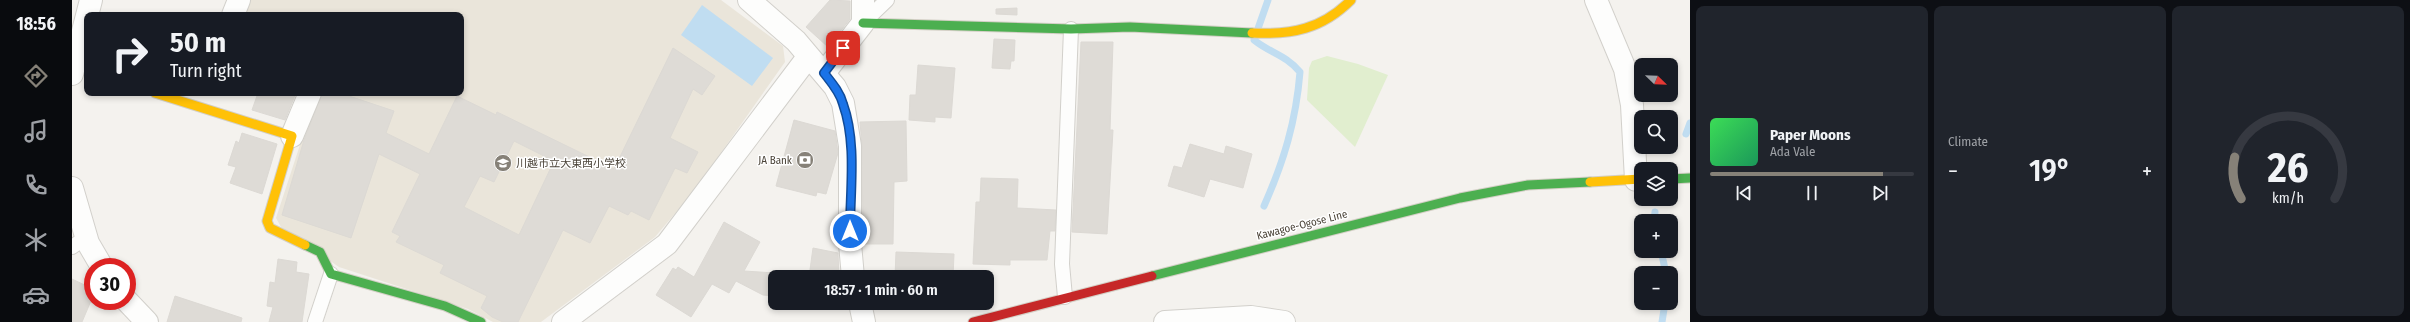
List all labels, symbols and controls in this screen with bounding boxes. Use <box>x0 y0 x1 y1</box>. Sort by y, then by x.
text: 18:56 <box>16 13 56 35</box>
text: 50 m <box>170 26 226 59</box>
icon: right <box>104 28 156 80</box>
pin <box>826 31 860 65</box>
icon: arrive <box>832 37 854 59</box>
north arrow <box>1634 58 1678 102</box>
map controls <box>1634 58 1678 310</box>
text: Turn right <box>170 60 242 82</box>
icon: directions <box>22 62 50 90</box>
button: search <box>1634 110 1678 154</box>
icon: music <box>22 117 50 145</box>
text: Paper Moons <box>1770 126 1851 144</box>
text: Climate <box>1948 134 1988 149</box>
text: 26 <box>2266 143 2309 193</box>
text: Ada Vale <box>1770 144 1815 159</box>
bank icon: JA Bank <box>795 150 815 170</box>
school or university icon: 川越市立大東西小学校 <box>493 153 513 173</box>
text: 19° <box>2029 153 2071 189</box>
place label: JA Bank <box>758 154 793 167</box>
place label: 川越市立大東西小学校 <box>516 157 626 170</box>
text: − <box>1948 158 1958 185</box>
text: + <box>2142 158 2152 185</box>
button: layers <box>1634 162 1678 206</box>
icon: phone <box>22 171 50 199</box>
icon: previous <box>1733 182 1755 204</box>
icon: pause <box>1801 182 1823 204</box>
icon: next <box>1869 182 1891 204</box>
text: km/h <box>2272 190 2304 207</box>
street label: Kawagoe-Ogose Line <box>1255 207 1349 243</box>
position arrow <box>829 210 871 252</box>
button: + <box>1634 214 1678 258</box>
icon: climate <box>22 226 50 254</box>
speed limit sign: 30 <box>84 258 136 310</box>
button: − <box>1634 266 1678 310</box>
icon: car <box>22 281 50 309</box>
text: 18:57 · 1 min · 60 m <box>824 281 938 299</box>

